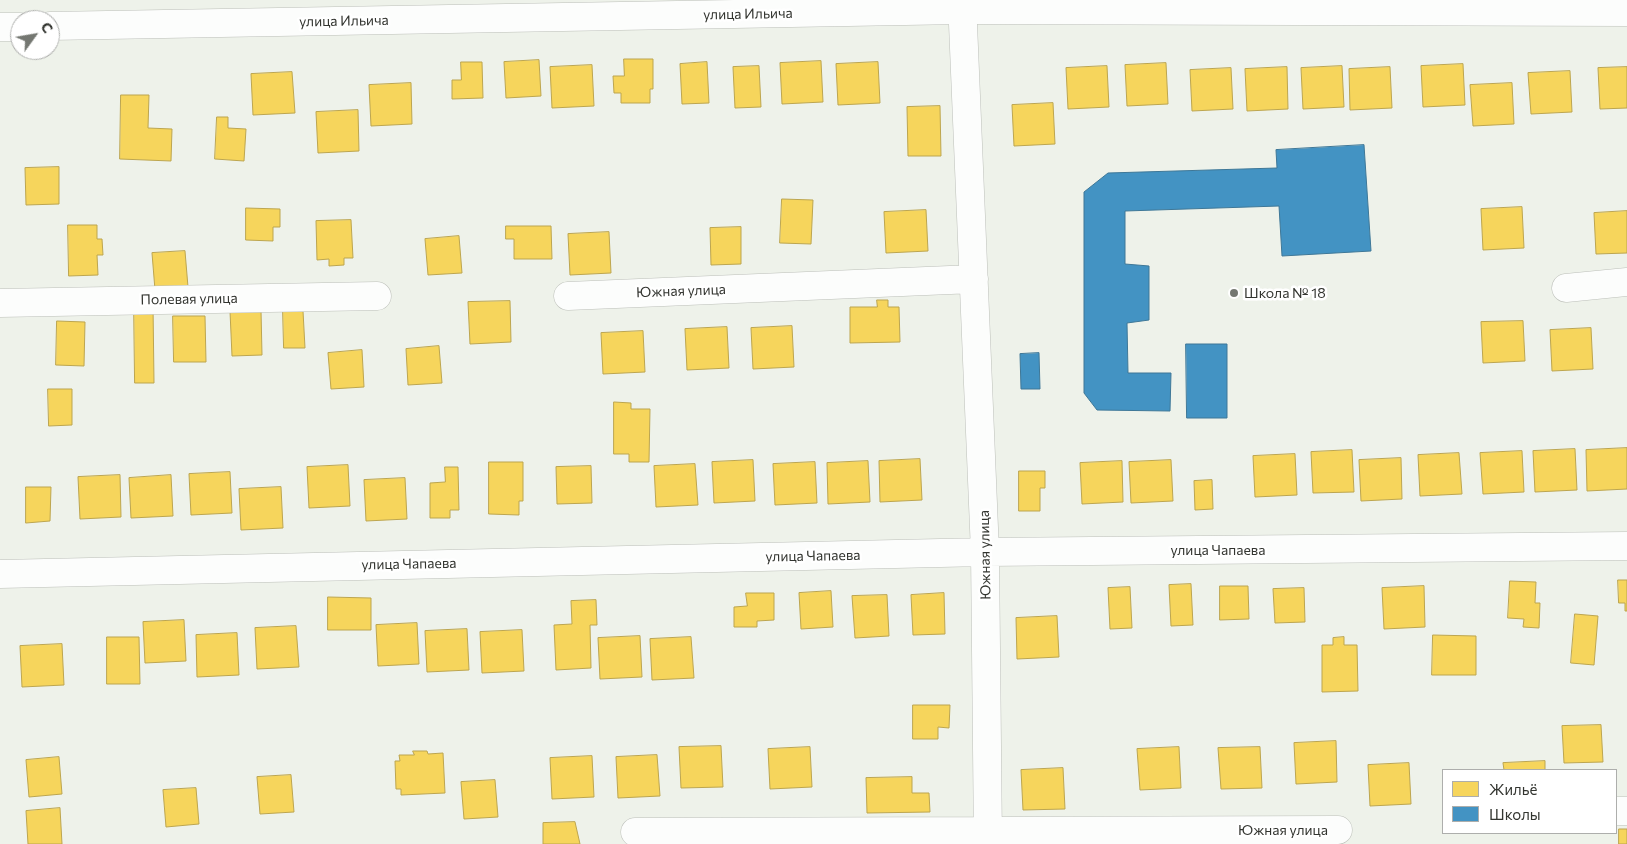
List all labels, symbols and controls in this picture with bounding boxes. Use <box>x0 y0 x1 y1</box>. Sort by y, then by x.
street label: улица Ильича <box>703 5 793 23</box>
north arrow <box>10 10 60 60</box>
street label: улица Ильича <box>299 12 389 30</box>
text: С <box>38 19 57 36</box>
street label: Южная улица <box>636 281 726 301</box>
place label: Школа № 18 <box>1244 285 1326 301</box>
marker: Школа № 18 <box>1228 287 1240 299</box>
street label: Полевая улица <box>140 290 238 308</box>
street label: Южная улица <box>976 510 994 600</box>
street label: улица Чапаева <box>1171 542 1265 558</box>
street label: улица Чапаева <box>765 547 861 565</box>
street label: улица Чапаева <box>361 555 457 573</box>
legend <box>1442 769 1617 834</box>
text: Жильё <box>1489 780 1537 798</box>
text: Школы <box>1489 805 1541 823</box>
street label: Южная улица <box>1238 822 1328 838</box>

